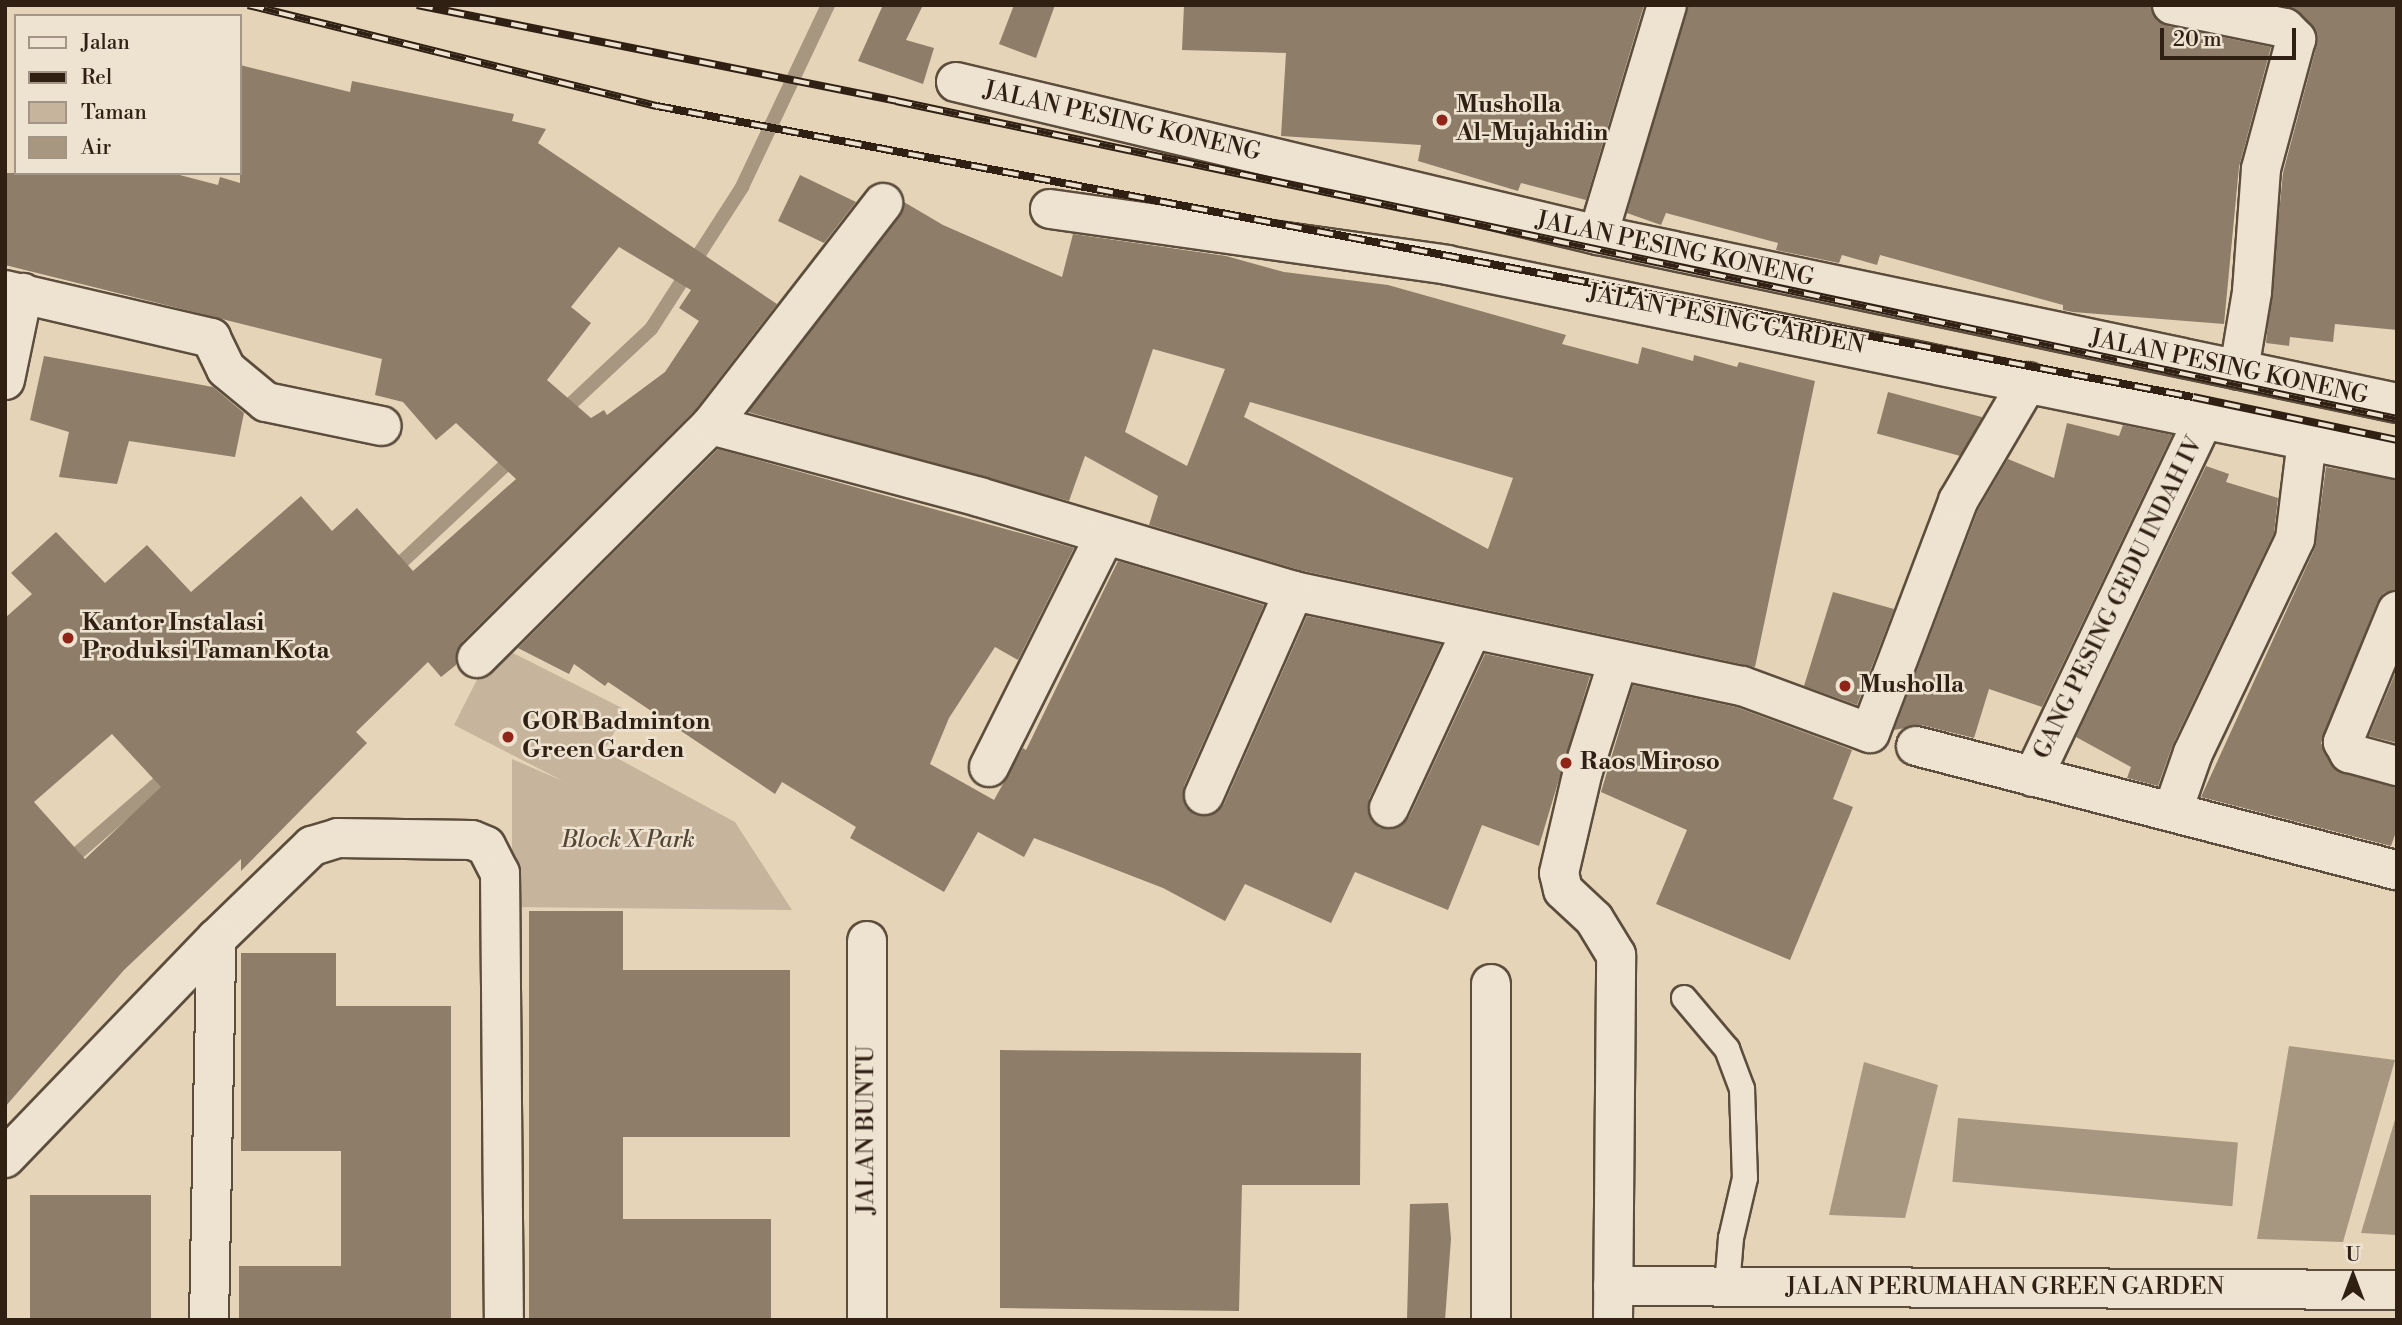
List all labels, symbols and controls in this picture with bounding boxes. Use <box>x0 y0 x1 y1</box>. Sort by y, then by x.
legend <box>14 14 242 175</box>
scale bar <box>2164 14 2300 58</box>
text: 20 m <box>2173 27 2222 53</box>
text: Jalan <box>81 30 130 56</box>
text: Rel <box>81 65 112 91</box>
street label: JALAN PESING KONENG <box>981 76 1263 168</box>
place label: Musholla Al-Mujahidin <box>1456 92 1608 148</box>
text: Taman <box>81 100 147 126</box>
marker: Musholla Al-Mujahidin <box>1434 112 1450 128</box>
text: Air <box>81 135 111 161</box>
street label: JALAN PESING KONENG <box>1533 206 1817 294</box>
street label: JALAN PESING GARDEN <box>1585 279 1867 361</box>
street label: JALAN PESING KONENG <box>2087 324 2371 412</box>
street label: GANG PESING GEDU INDAH IV <box>2028 432 2210 764</box>
place label: Kantor Instalasi Produksi Taman Kota <box>82 610 330 666</box>
marker: Kantor Instalasi Produksi Taman Kota <box>60 630 76 646</box>
place label: Musholla <box>1859 672 1964 700</box>
marker: Musholla <box>1837 678 1853 694</box>
place label: GOR Badminton Green Garden <box>522 709 710 765</box>
marker: GOR Badminton Green Garden <box>500 729 516 745</box>
place label: Raos Miroso <box>1580 749 1720 777</box>
marker: Raos Miroso <box>1558 755 1574 771</box>
park label: Block X Park <box>561 827 695 855</box>
street label: JALAN BUNTU <box>853 1046 881 1214</box>
north arrow <box>2318 1241 2388 1311</box>
text: U <box>2346 1243 2360 1267</box>
street label: JALAN PERUMAHAN GREEN GARDEN <box>1786 1274 2224 1302</box>

